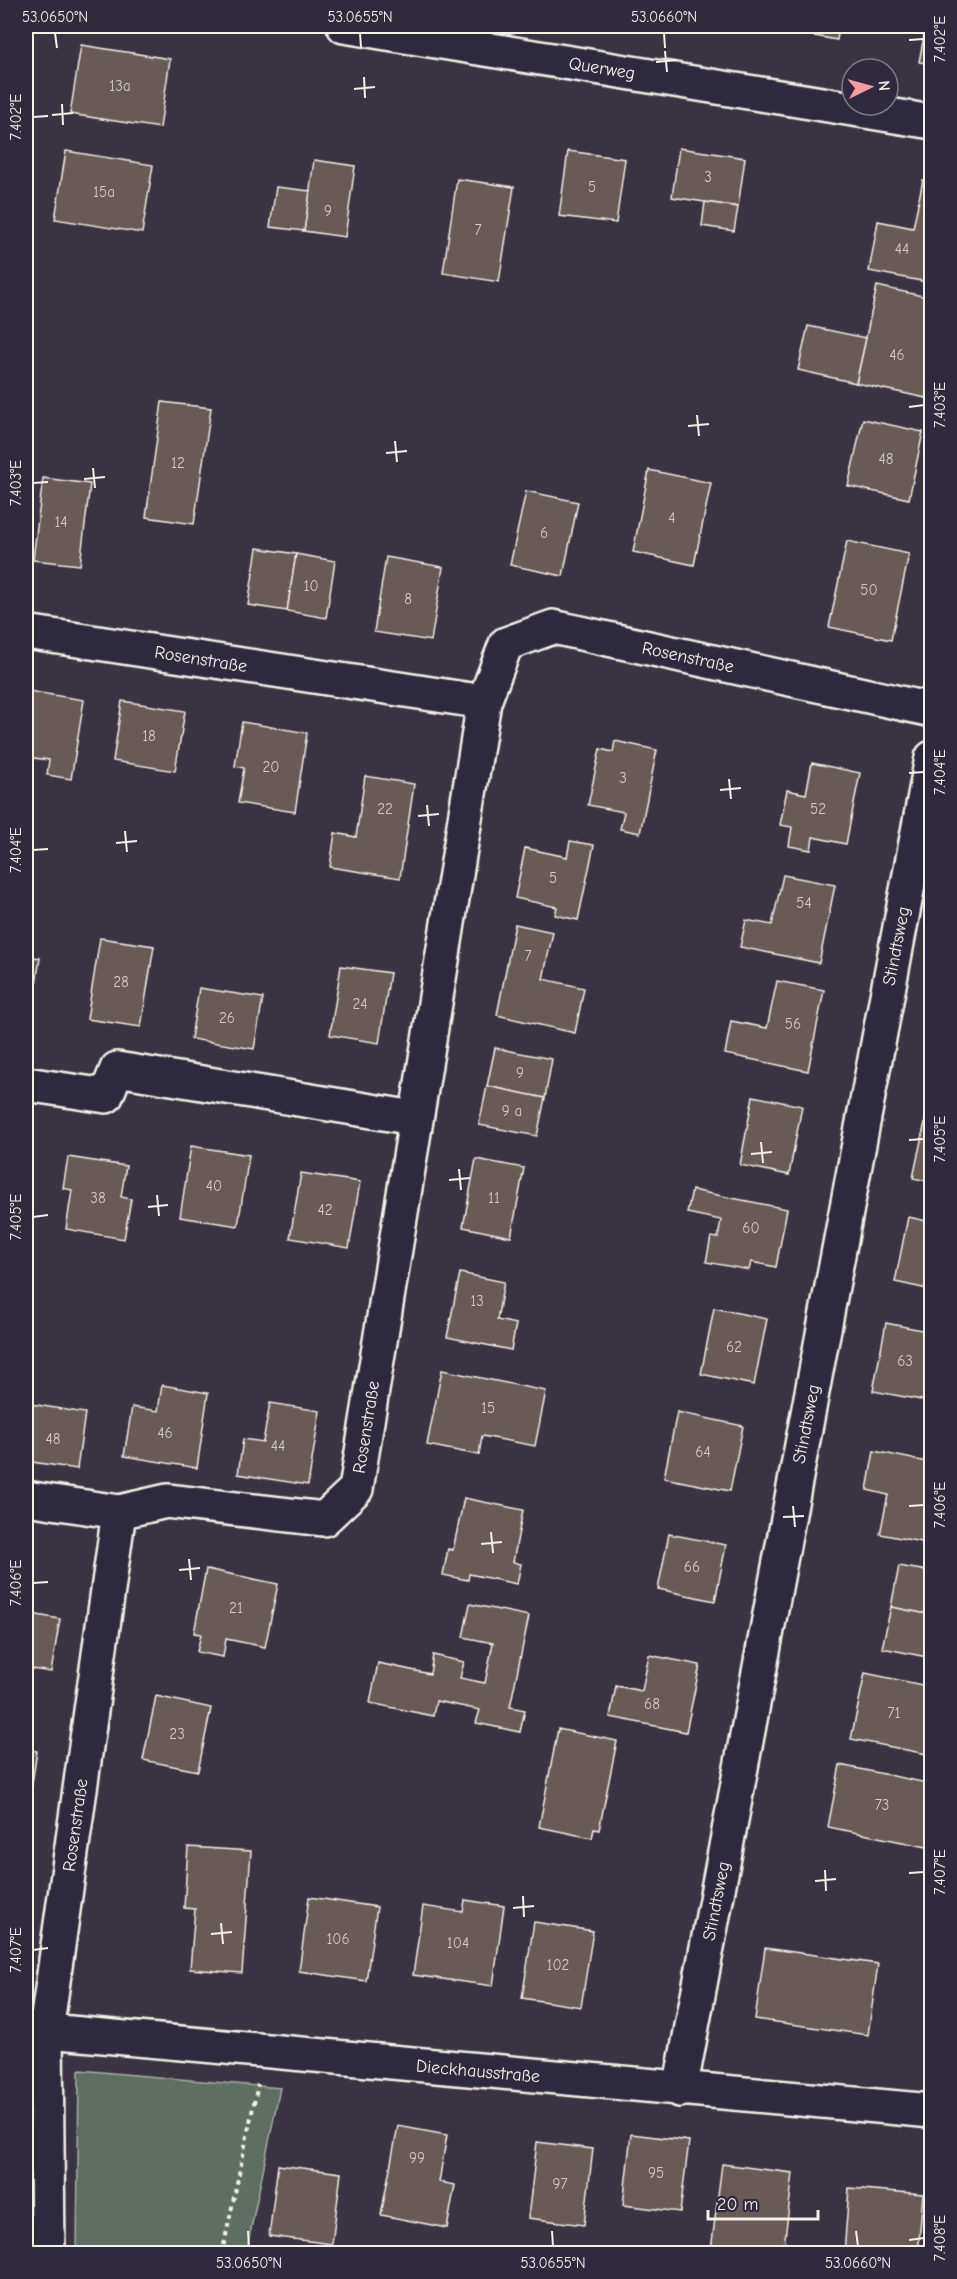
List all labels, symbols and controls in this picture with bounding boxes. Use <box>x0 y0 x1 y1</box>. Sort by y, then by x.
text: 53.0650°N <box>22 8 88 26</box>
text: 53.0655°N <box>327 8 393 26</box>
text: 53.0660°N <box>631 8 697 26</box>
text: 7.402°E <box>931 16 949 62</box>
street label: Querweg <box>567 53 637 84</box>
north arrow <box>840 57 900 117</box>
house number: 13a <box>109 77 131 95</box>
text: N <box>875 80 893 92</box>
text: 7.402°E <box>7 94 25 140</box>
house number: 3 <box>704 168 712 186</box>
house number: 5 <box>588 178 596 196</box>
house number: 15a <box>93 183 115 201</box>
house number: 9 <box>324 202 332 220</box>
house number: 7 <box>474 221 482 239</box>
house number: 44 <box>895 240 909 258</box>
house number: 46 <box>889 346 905 364</box>
text: 7.403°E <box>931 382 949 428</box>
house number: 48 <box>879 450 894 468</box>
house number: 12 <box>171 454 185 472</box>
text: 7.403°E <box>7 460 25 506</box>
house number: 4 <box>668 509 676 527</box>
house number: 14 <box>54 513 68 531</box>
house number: 6 <box>540 524 548 542</box>
house number: 10 <box>303 577 319 595</box>
house number: 50 <box>860 581 878 599</box>
house number: 8 <box>404 590 412 608</box>
street label: Rosenstraße <box>640 637 736 677</box>
street label: Rosenstraße <box>153 642 249 677</box>
house number: 18 <box>142 727 156 745</box>
text: 7.404°E <box>931 749 949 795</box>
house number: 20 <box>263 758 279 776</box>
house number: 3 <box>619 769 627 787</box>
house number: 22 <box>377 800 393 818</box>
house number: 52 <box>810 800 826 818</box>
text: 7.404°E <box>7 827 25 873</box>
house number: 5 <box>549 869 557 887</box>
house number: 54 <box>796 894 812 912</box>
street label: Stindtsweg <box>879 905 914 988</box>
house number: 7 <box>524 947 532 965</box>
house number: 28 <box>113 973 129 991</box>
house number: 24 <box>352 995 368 1013</box>
house number: 26 <box>219 1009 235 1027</box>
house number: 56 <box>785 1015 801 1033</box>
house number: 9 <box>516 1064 524 1082</box>
house number: 9 a <box>502 1102 522 1120</box>
text: 7.405°E <box>931 1116 949 1162</box>
house number: 40 <box>206 1177 222 1195</box>
house number: 38 <box>90 1189 106 1207</box>
house number: 11 <box>488 1189 500 1207</box>
text: 7.405°E <box>7 1194 25 1240</box>
house number: 42 <box>317 1201 333 1219</box>
house number: 60 <box>742 1219 760 1237</box>
house number: 13 <box>470 1292 484 1310</box>
house number: 62 <box>726 1338 742 1356</box>
house number: 63 <box>897 1352 913 1370</box>
street label: Rosenstraße <box>349 1379 384 1475</box>
street label: Stindtsweg <box>789 1383 824 1466</box>
house number: 15 <box>481 1399 495 1417</box>
house number: 46 <box>157 1424 173 1442</box>
house number: 48 <box>46 1430 61 1448</box>
house number: 44 <box>271 1437 285 1455</box>
house number: 64 <box>695 1443 711 1461</box>
text: 7.406°E <box>931 1482 949 1528</box>
house number: 66 <box>684 1558 700 1576</box>
text: 7.406°E <box>7 1560 25 1606</box>
house number: 21 <box>229 1599 243 1617</box>
house number: 68 <box>644 1695 660 1713</box>
house number: 71 <box>887 1704 901 1722</box>
house number: 23 <box>169 1725 185 1743</box>
street label: Rosenstraße <box>59 1777 92 1873</box>
house number: 73 <box>875 1796 889 1814</box>
text: 7.407°E <box>931 1849 949 1895</box>
street label: Stindtsweg <box>699 1860 734 1943</box>
text: 7.407°E <box>7 1927 25 1973</box>
house number: 106 <box>326 1930 350 1948</box>
house number: 104 <box>447 1934 469 1952</box>
house number: 102 <box>547 1956 569 1974</box>
street label: Dieckhausstraße <box>415 2056 541 2087</box>
house number: 99 <box>409 2149 425 2167</box>
house number: 95 <box>648 2164 664 2182</box>
house number: 97 <box>552 2175 568 2193</box>
scale bar <box>708 2183 818 2221</box>
text: 20 m <box>717 2194 758 2215</box>
text: 7.408°E <box>931 2215 949 2261</box>
text: 53.0650°N <box>216 2254 282 2272</box>
text: 53.0655°N <box>520 2254 586 2272</box>
text: 53.0660°N <box>825 2254 891 2272</box>

